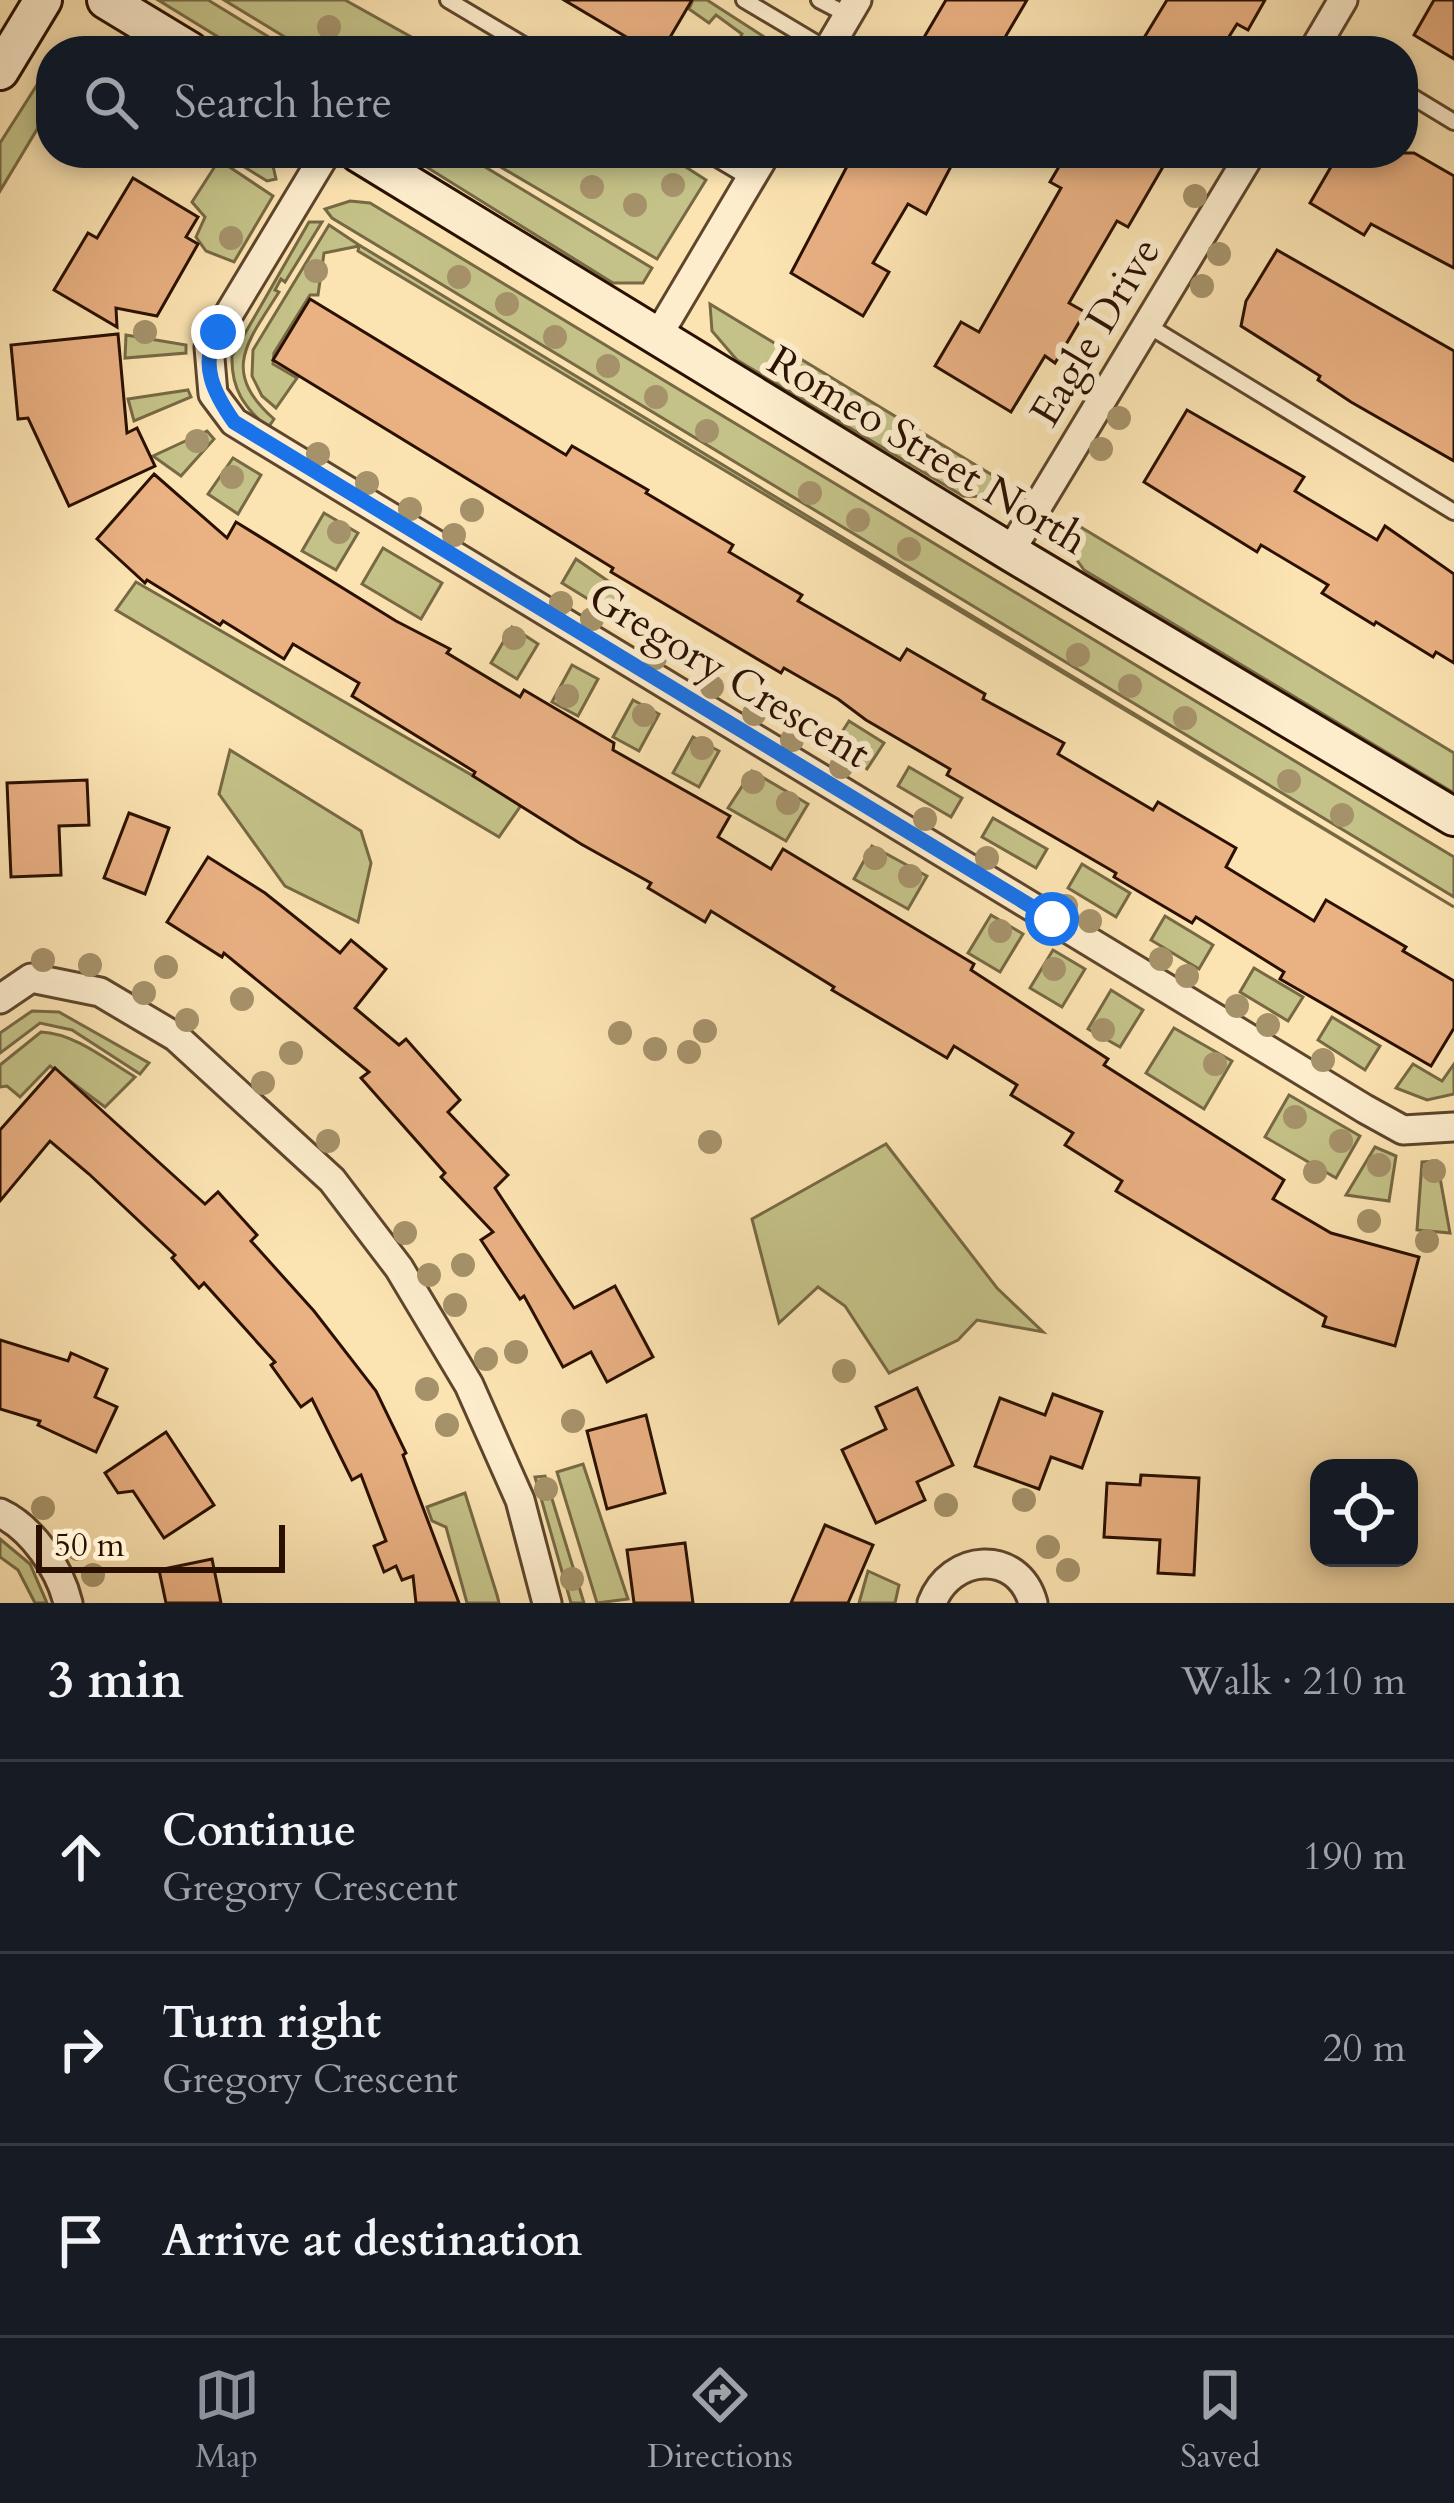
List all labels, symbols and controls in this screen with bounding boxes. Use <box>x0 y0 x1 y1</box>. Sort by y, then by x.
search box <box>36 36 1418 168</box>
icon: search <box>78 69 144 135</box>
text: Search here <box>174 72 392 133</box>
street label: Eagle Drive <box>1017 227 1174 437</box>
route end <box>191 305 245 359</box>
street label: Romeo Street North <box>757 332 1097 568</box>
street label: Gregory Crescent <box>578 569 880 782</box>
route start <box>1025 892 1079 946</box>
map controls <box>1310 1459 1418 1567</box>
button: locate <box>1310 1459 1418 1567</box>
scale bar <box>36 1519 285 1572</box>
text: 50 m <box>54 1523 125 1568</box>
text: 3 min <box>48 1646 184 1716</box>
text: Walk · 210 m <box>1181 1655 1406 1708</box>
text: Continue <box>162 1800 356 1861</box>
icon: ahead <box>48 1824 114 1890</box>
text: 190 m <box>1303 1830 1406 1883</box>
text: Gregory Crescent <box>162 1861 458 1914</box>
text: Turn right <box>162 1992 381 2053</box>
icon: right <box>48 2016 114 2082</box>
text: 20 m <box>1323 2022 1406 2075</box>
text: Gregory Crescent <box>162 2053 458 2106</box>
icon: arrive <box>48 2208 114 2274</box>
text: Arrive at destination <box>162 2210 582 2271</box>
tab: Map <box>194 2362 260 2479</box>
tab: Directions <box>647 2362 793 2479</box>
tab: Saved <box>1180 2362 1260 2479</box>

